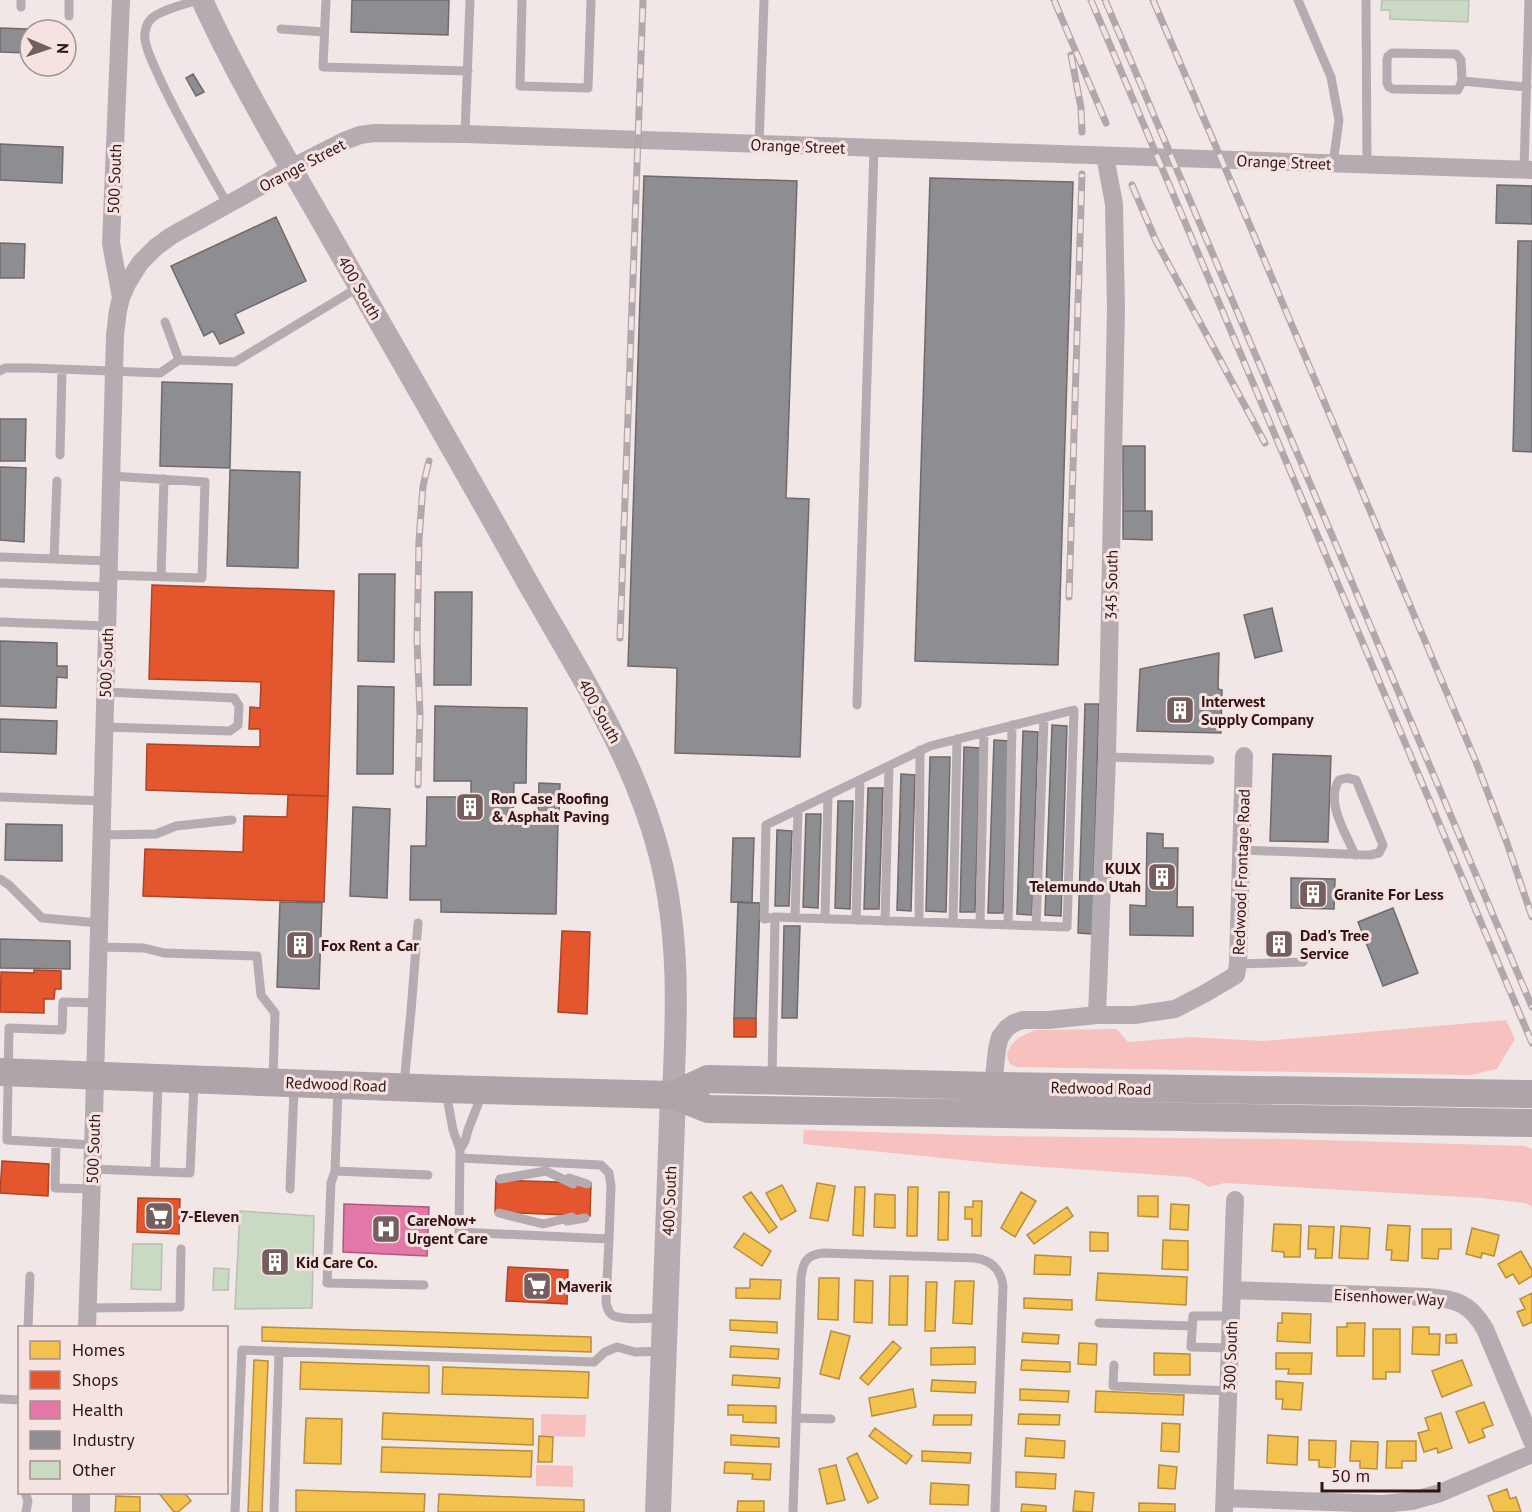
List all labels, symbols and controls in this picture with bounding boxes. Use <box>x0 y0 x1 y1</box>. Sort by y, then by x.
north arrow <box>18 18 78 78</box>
text: N <box>53 43 73 54</box>
street label: Orange Street <box>255 134 349 196</box>
street label: Orange Street <box>750 134 846 158</box>
street label: 500 South <box>103 144 125 214</box>
street label: Orange Street <box>1236 150 1332 174</box>
street label: 400 South <box>334 253 386 323</box>
street label: 345 South <box>1100 550 1122 620</box>
street label: 500 South <box>95 628 117 698</box>
street label: 400 South <box>574 675 626 747</box>
place label: Interwest Supply Company <box>1201 691 1314 729</box>
building icon: Interwest Supply Company <box>1164 694 1196 726</box>
place label: Ron Case Roofing & Asphalt Paving <box>491 788 609 826</box>
street label: Redwood Frontage Road <box>1228 789 1254 955</box>
building icon: Ron Case Roofing & Asphalt Paving <box>454 791 486 823</box>
place label: KULX Telemundo Utah <box>1029 858 1141 896</box>
building icon: KULX Telemundo Utah <box>1146 861 1178 893</box>
building icon: Granite For Less <box>1297 878 1329 910</box>
place label: Granite For Less <box>1334 884 1444 904</box>
place label: Dad's Tree Service <box>1300 925 1369 963</box>
building icon: Dad's Tree Service <box>1263 928 1295 960</box>
building icon: Fox Rent a Car <box>284 929 316 961</box>
place label: Fox Rent a Car <box>321 935 419 955</box>
street label: Redwood Road <box>285 1072 387 1096</box>
street label: Redwood Road <box>1050 1077 1152 1099</box>
street label: 500 South <box>82 1114 104 1184</box>
street label: 400 South <box>658 1166 680 1236</box>
supermarket icon: 7-Eleven <box>143 1200 175 1232</box>
place label: 7-Eleven <box>180 1206 239 1226</box>
place label: CareNow+ Urgent Care <box>407 1210 488 1248</box>
hospital icon: CareNow+ Urgent Care <box>370 1213 402 1245</box>
building icon: Kid Care Co. <box>259 1246 291 1278</box>
place label: Kid Care Co. <box>296 1252 378 1272</box>
supermarket icon: Maverik <box>521 1270 553 1302</box>
place label: Maverik <box>558 1276 612 1296</box>
street label: Eisenhower Way <box>1333 1284 1445 1310</box>
street label: 300 South <box>1219 1321 1241 1391</box>
legend <box>18 1326 228 1494</box>
text: Homes <box>72 1338 125 1361</box>
text: Shops <box>72 1368 118 1391</box>
text: Health <box>72 1398 123 1421</box>
text: Industry <box>72 1428 135 1451</box>
scale bar <box>1322 1455 1439 1493</box>
text: Other <box>72 1458 116 1481</box>
text: 50 m <box>1331 1464 1370 1487</box>

